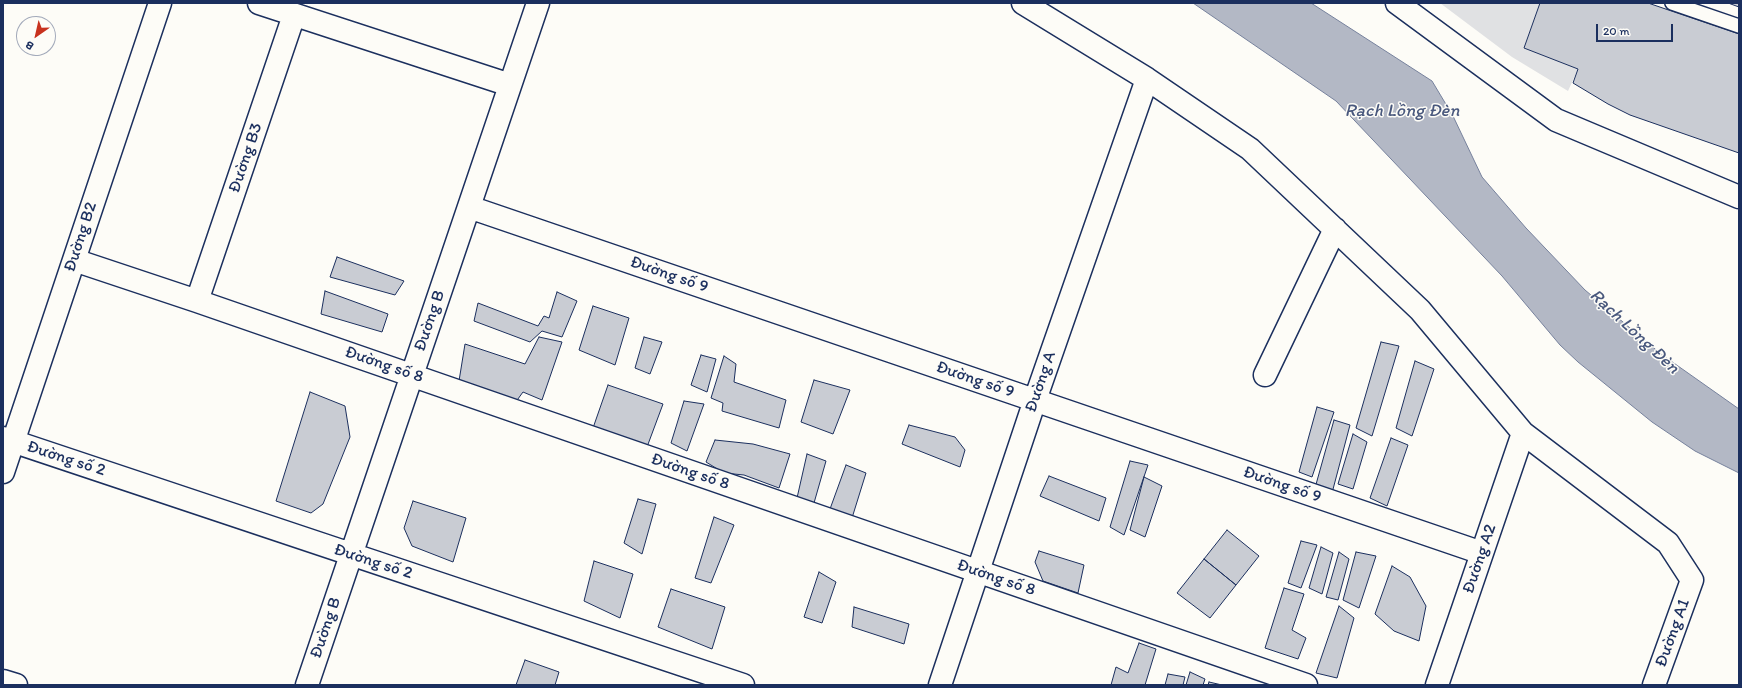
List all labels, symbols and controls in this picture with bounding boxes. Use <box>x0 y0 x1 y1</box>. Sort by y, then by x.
north arrow <box>16 16 56 56</box>
scale bar <box>1598 16 1675 42</box>
text: 20 m <box>1603 24 1630 38</box>
text: B <box>23 38 36 53</box>
water label: Rạch Lồng Đèn <box>1345 100 1459 122</box>
street label: Đường B3 <box>225 120 267 196</box>
street label: Đường B2 <box>60 199 102 275</box>
street label: Đường số 9 <box>627 252 711 298</box>
water label: Rạch Lồng Đèn <box>1585 285 1683 379</box>
street label: Đường B <box>410 288 450 354</box>
street label: Đường số 8 <box>342 342 426 388</box>
street label: Đường A <box>1021 349 1061 415</box>
street label: Đường số 9 <box>933 357 1017 403</box>
street label: Đường số 2 <box>24 437 108 481</box>
street label: Đường số 8 <box>648 449 732 495</box>
street label: Đường số 9 <box>1240 462 1324 508</box>
street label: Đường A2 <box>1459 522 1501 596</box>
street label: Đường số 2 <box>331 540 415 584</box>
street label: Đường số 8 <box>954 555 1038 601</box>
street label: Đường B <box>306 595 346 661</box>
street label: Đường A1 <box>1651 596 1695 670</box>

